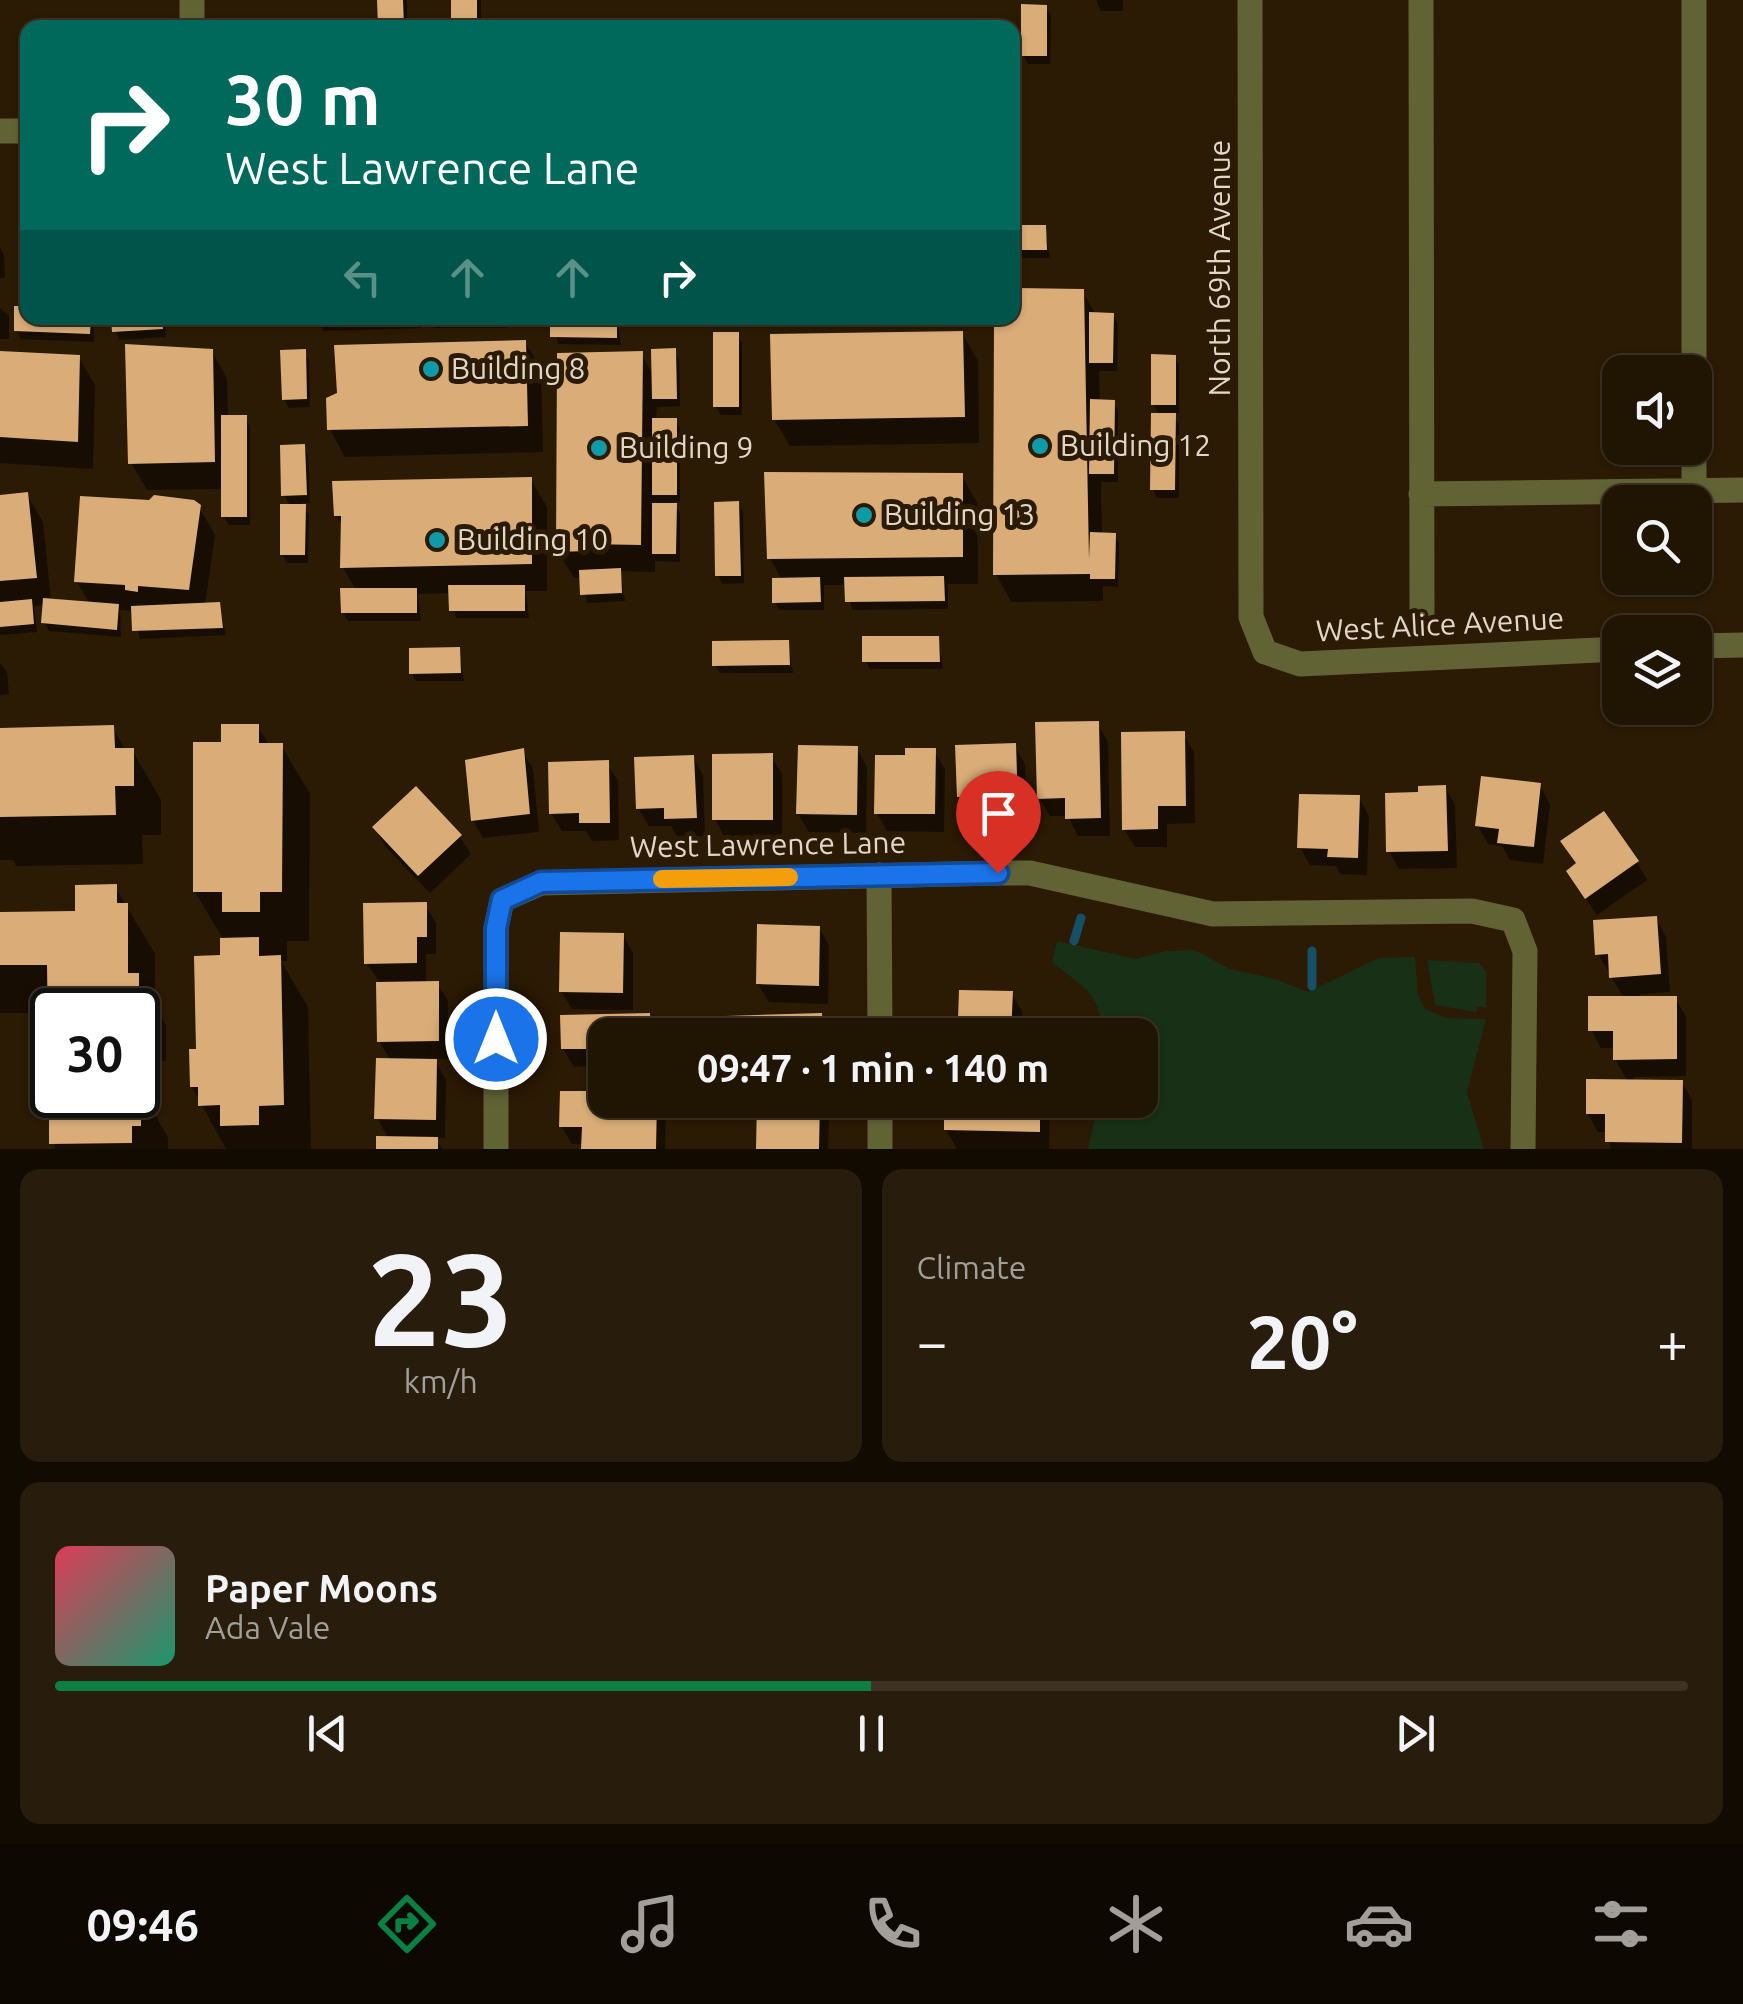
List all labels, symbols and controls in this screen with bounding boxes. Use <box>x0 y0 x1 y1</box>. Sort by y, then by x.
icon: right <box>60 60 190 190</box>
text: 30 m <box>225 60 381 138</box>
street label: North 69th Avenue <box>1202 140 1236 396</box>
text: West Lawrence Lane <box>225 142 639 193</box>
icon: left <box>335 250 390 305</box>
icon: ahead <box>440 250 495 305</box>
icon: ahead <box>545 250 600 305</box>
icon: right <box>650 250 705 305</box>
place label: Building 8 <box>451 351 585 385</box>
map controls <box>1602 355 1712 725</box>
button: sound <box>1602 355 1712 465</box>
marker: Building 8 <box>420 358 442 380</box>
place label: Building 12 <box>1060 428 1211 462</box>
place label: Building 9 <box>619 430 753 464</box>
marker: Building 12 <box>1029 435 1051 457</box>
marker: Building 9 <box>588 437 610 459</box>
button: search <box>1602 485 1712 595</box>
place label: Building 13 <box>884 497 1035 531</box>
marker: Building 13 <box>853 504 875 526</box>
place label: Building 10 <box>457 522 608 556</box>
marker: Building 10 <box>426 529 448 551</box>
street label: West Alice Avenue <box>1315 601 1565 647</box>
button: layers <box>1602 615 1712 725</box>
pin <box>956 771 1041 874</box>
icon: arrive <box>971 786 1026 841</box>
street label: West Lawrence Lane <box>630 825 906 863</box>
position arrow <box>444 987 548 1091</box>
speed limit sign: 30 <box>30 988 160 1118</box>
text: 09:47 · 1 min · 140 m <box>697 1047 1049 1089</box>
text: 23 <box>367 1225 514 1371</box>
text: Climate <box>917 1249 1027 1285</box>
text: 20° <box>1247 1299 1358 1383</box>
text: − <box>917 1311 948 1372</box>
text: + <box>1657 1311 1688 1372</box>
text: km/h <box>404 1363 478 1399</box>
text: Paper Moons <box>205 1567 438 1609</box>
text: Ada Vale <box>205 1609 331 1645</box>
icon: previous <box>300 1706 355 1761</box>
icon: pause <box>844 1706 899 1761</box>
icon: next <box>1388 1706 1443 1761</box>
icon: directions <box>372 1889 442 1959</box>
icon: music <box>615 1889 685 1959</box>
icon: phone <box>858 1889 928 1959</box>
icon: climate <box>1101 1889 1171 1959</box>
icon: car <box>1344 1889 1414 1959</box>
icon: filters <box>1586 1889 1656 1959</box>
text: 09:46 <box>86 1899 199 1950</box>

